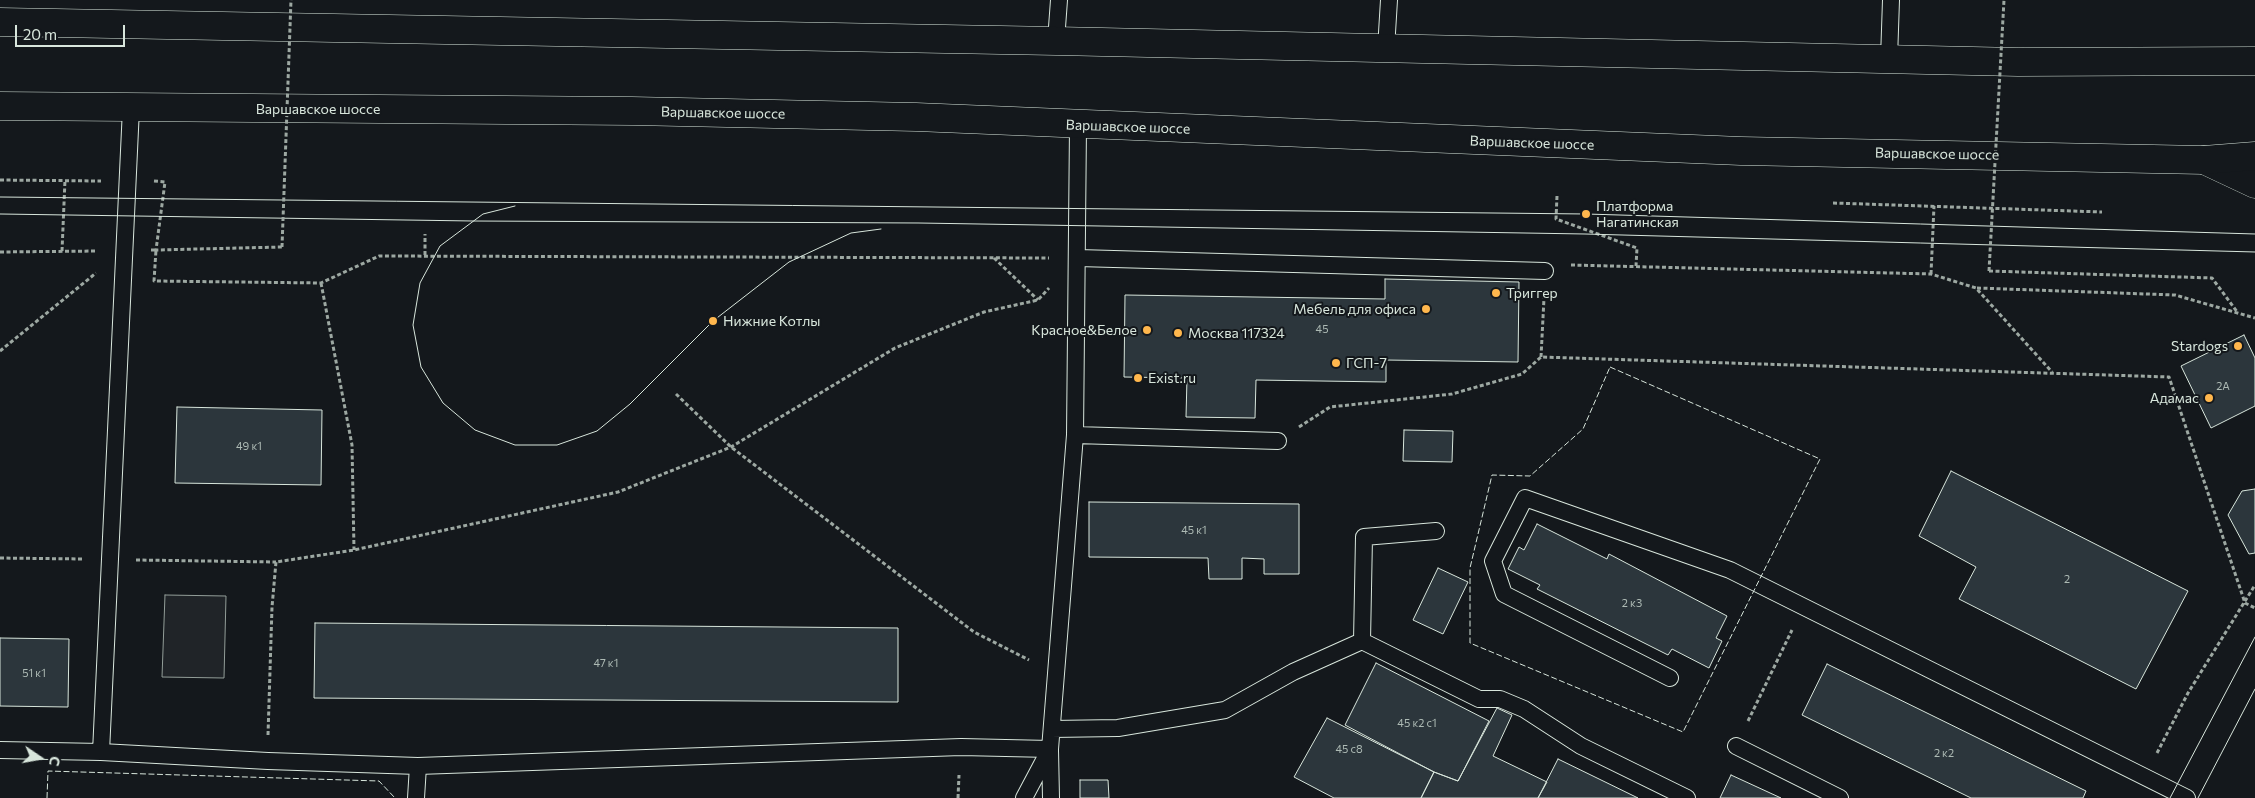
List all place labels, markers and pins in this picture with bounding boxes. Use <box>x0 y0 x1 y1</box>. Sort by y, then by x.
place label: Платформа Нагатинская <box>1596 198 1679 230</box>
marker: Платформа Нагатинская <box>1580 208 1592 220</box>
place label: Триггер <box>1506 285 1558 301</box>
marker: Триггер <box>1490 287 1502 299</box>
place label: Мебель для офиса <box>1293 301 1416 317</box>
marker: Мебель для офиса <box>1420 303 1432 315</box>
place label: Нижние Котлы <box>723 313 820 329</box>
marker: Нижние Котлы <box>707 315 719 327</box>
place label: Красное&Белое <box>1031 322 1137 338</box>
marker: Красное&Белое <box>1141 324 1153 336</box>
place label: Москва 117324 <box>1188 325 1285 341</box>
marker: Москва 117324 <box>1172 327 1184 339</box>
place label: Stardogs <box>2171 338 2228 354</box>
marker: Stardogs <box>2232 340 2244 352</box>
place label: ГСП-7 <box>1346 355 1387 371</box>
marker: ГСП-7 <box>1330 357 1342 369</box>
place label: Exist.ru <box>1148 370 1196 386</box>
marker: Exist.ru <box>1132 372 1144 384</box>
place label: Адамас <box>2150 390 2199 406</box>
marker: Адамас <box>2203 392 2215 404</box>

